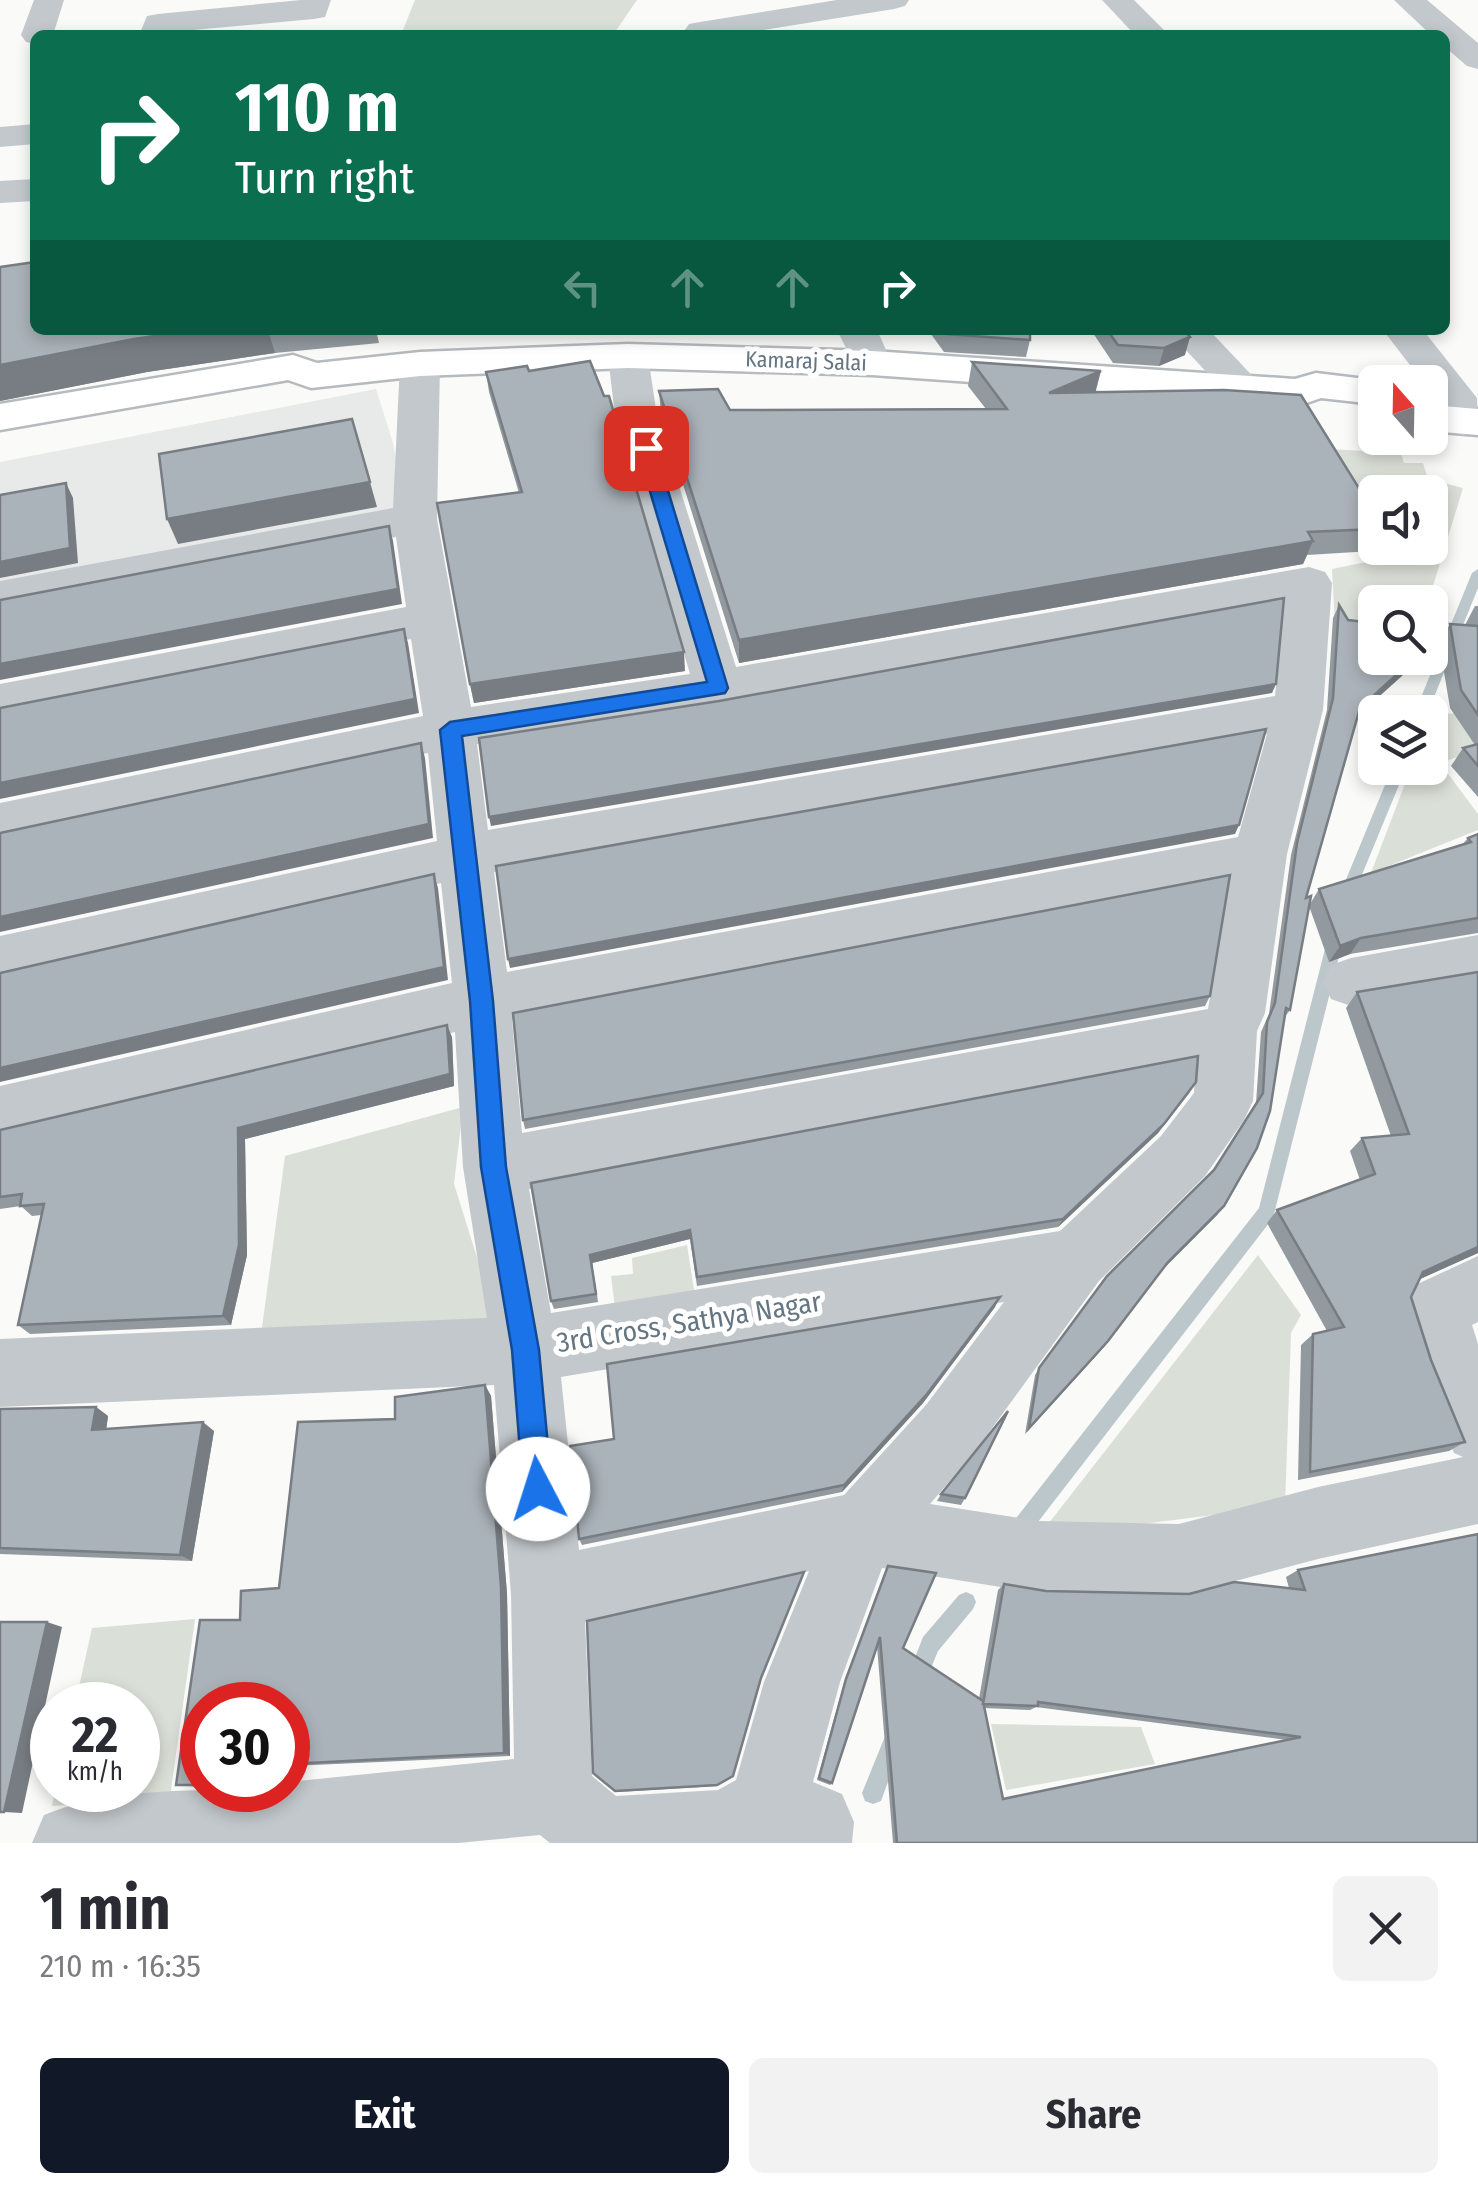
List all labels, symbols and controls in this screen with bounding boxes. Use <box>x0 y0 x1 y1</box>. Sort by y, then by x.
text: 110 m <box>235 66 399 150</box>
icon: right <box>70 70 200 200</box>
text: Turn right <box>235 151 414 205</box>
icon: left <box>555 260 610 315</box>
icon: ahead <box>660 260 715 315</box>
icon: ahead <box>765 260 820 315</box>
icon: right <box>870 260 925 315</box>
street label: Kamaraj Salai <box>745 345 867 377</box>
north arrow <box>1358 365 1448 455</box>
map controls <box>1358 365 1448 785</box>
pin <box>604 406 689 491</box>
icon: arrive <box>619 421 674 476</box>
button: sound <box>1358 475 1448 565</box>
button: search <box>1358 585 1448 675</box>
button: layers <box>1358 695 1448 785</box>
street label: 3rd Cross, Sathya Nagar <box>555 1285 824 1359</box>
position arrow <box>486 1437 590 1541</box>
speed limit sign: 30 <box>180 1682 310 1812</box>
text: 22 <box>72 1705 118 1765</box>
text: km/h <box>67 1757 123 1787</box>
text: 1 min <box>40 1873 171 1945</box>
button: close <box>1333 1876 1438 1981</box>
text: 210 m · 16:35 <box>40 1947 201 1985</box>
button: Exit <box>40 2058 729 2173</box>
button: Share <box>749 2058 1438 2173</box>

